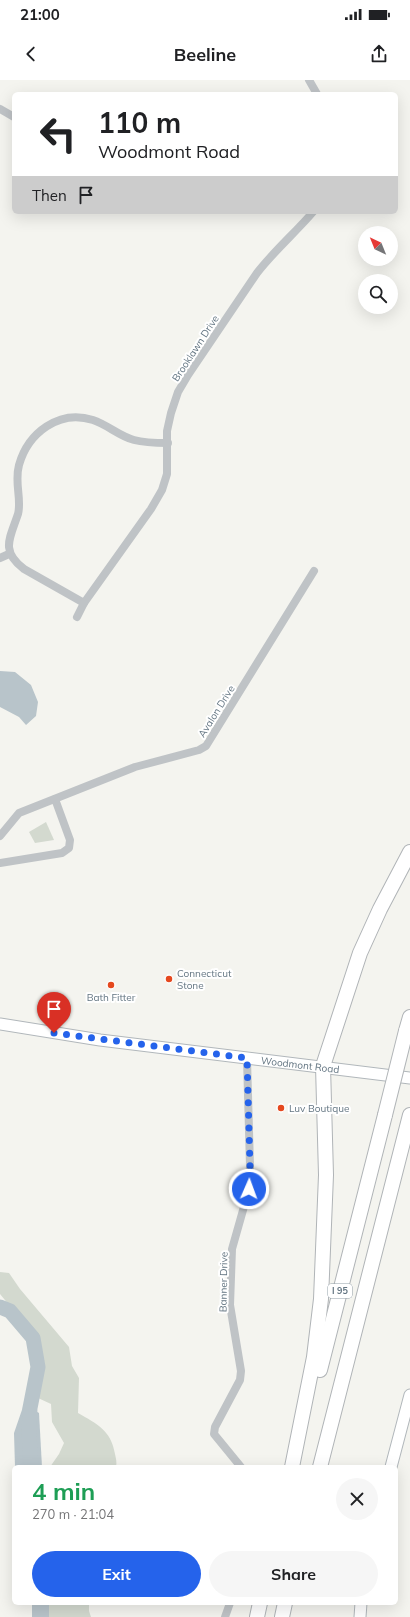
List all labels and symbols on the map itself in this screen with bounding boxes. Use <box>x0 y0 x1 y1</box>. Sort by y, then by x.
north arrow <box>358 226 398 266</box>
street label: Brooklawn Drive <box>169 313 222 384</box>
street label: Avalon Drive <box>195 683 238 740</box>
place label: Connecticut Stone <box>177 967 232 992</box>
marker: Connecticut Stone <box>164 974 174 984</box>
marker: Bath Fitter <box>106 980 116 990</box>
place label: Bath Fitter <box>87 991 136 1004</box>
pin <box>37 992 71 1033</box>
street label: Woodmont Road <box>260 1054 340 1076</box>
place label: Luv Boutique <box>289 1102 349 1115</box>
marker: Luv Boutique <box>276 1103 286 1113</box>
position arrow <box>228 1168 270 1210</box>
street label: Banner Drive <box>216 1252 231 1312</box>
road number: I 95 <box>328 1284 352 1298</box>

